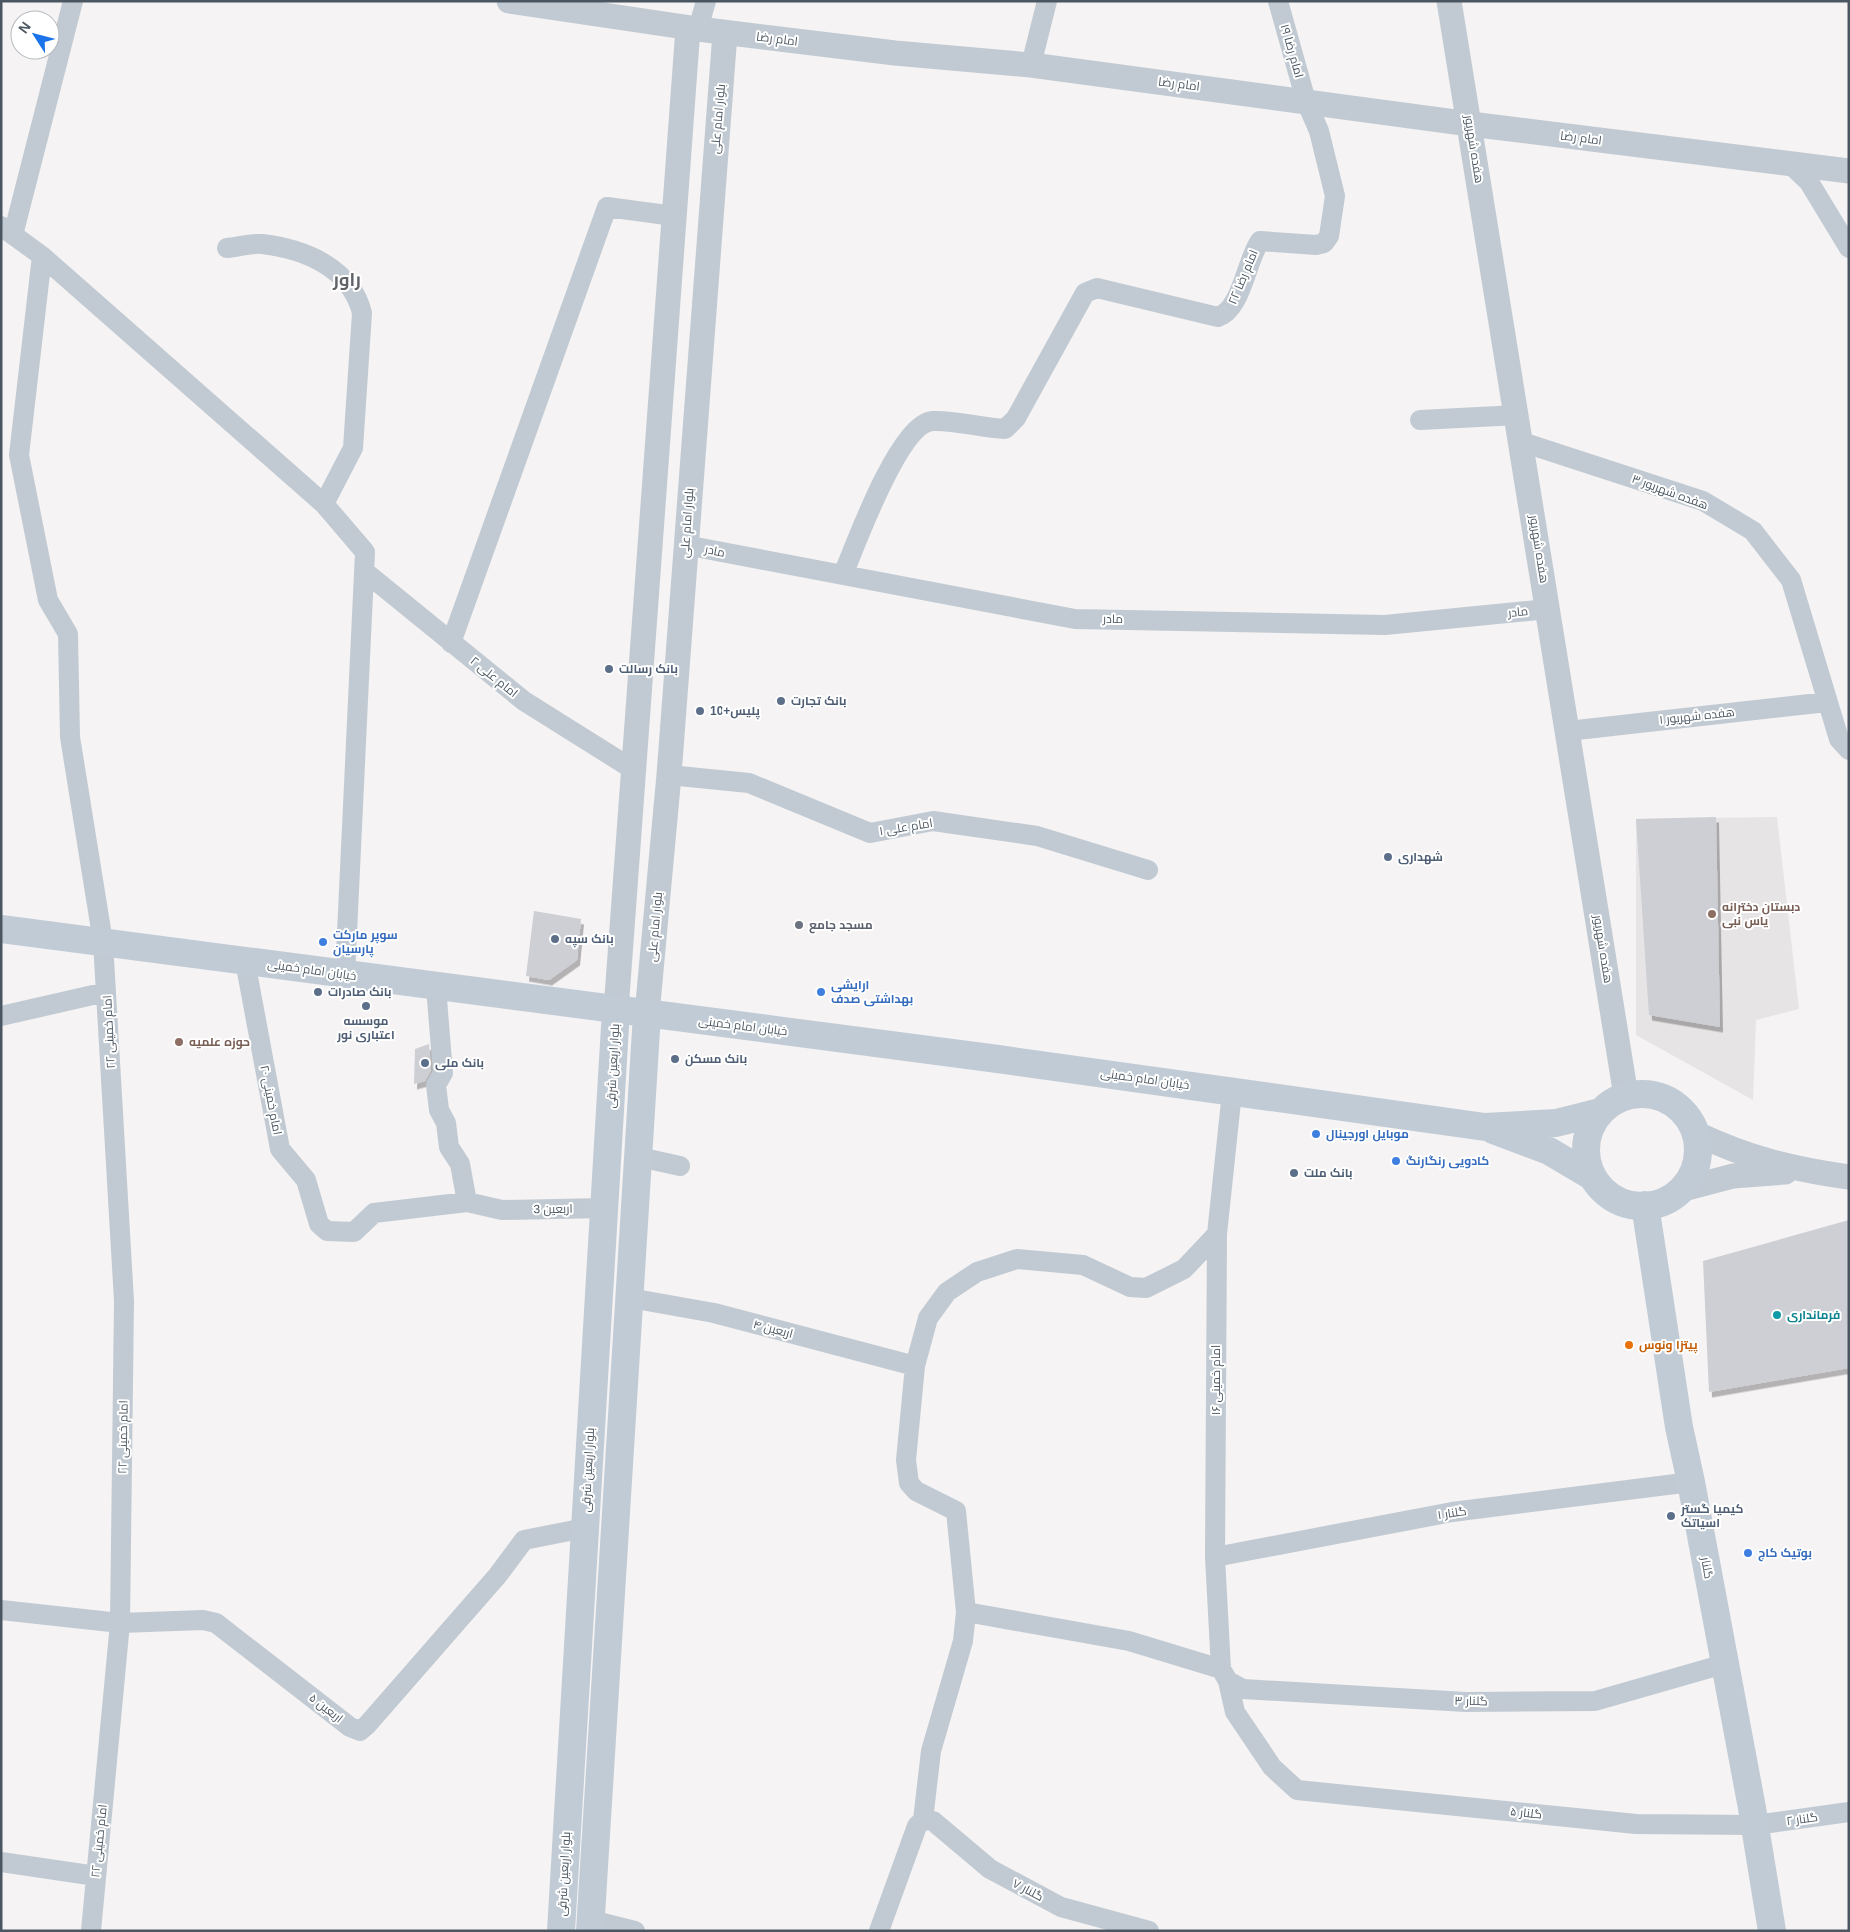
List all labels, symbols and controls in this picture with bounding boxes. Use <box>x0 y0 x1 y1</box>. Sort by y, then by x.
north arrow <box>10 10 60 60</box>
text: N <box>15 19 34 36</box>
street label: امام رضا ۱۹ <box>1277 23 1306 80</box>
street label: امام رضا <box>755 30 799 49</box>
street label: امام رضا <box>1157 75 1201 94</box>
street label: بلوار امام علی <box>708 83 729 155</box>
street label: هفده شهریور <box>1462 113 1486 184</box>
street label: امام رضا <box>1559 129 1603 148</box>
street label: امام رضا ۲۲ <box>1225 248 1262 307</box>
district label: راور <box>332 270 361 291</box>
street label: هفده شهریور ۳ <box>1630 472 1710 512</box>
street label: بلوار امام علی <box>678 487 697 559</box>
street label: هفده شهریور <box>1527 513 1551 584</box>
street label: مادر <box>703 542 726 560</box>
street label: مادر <box>1506 604 1529 620</box>
street label: مادر <box>1102 612 1123 626</box>
street label: امام علی ۲ <box>467 654 520 701</box>
place label: بانک رسالت <box>619 662 678 677</box>
marker: بانک رسالت <box>603 663 615 675</box>
place label: بانک تجارت <box>791 694 847 709</box>
marker: بانک تجارت <box>775 695 787 707</box>
place label: پلیس+10 <box>710 704 760 720</box>
marker: پلیس+10 <box>694 705 706 717</box>
street label: هفده شهریور ۱ <box>1659 705 1735 727</box>
street label: امام علی ۱ <box>878 816 934 839</box>
place label: شهداری <box>1398 850 1443 865</box>
marker: شهداری <box>1382 851 1394 863</box>
street label: بلوار امام علی <box>645 891 666 963</box>
place label: دبستان دخترانه یاس نبی <box>1722 900 1800 929</box>
marker: دبستان دخترانه یاس نبی <box>1706 908 1718 920</box>
street label: هفده شهریور <box>1591 913 1615 984</box>
place label: مسجد جامع <box>809 918 873 934</box>
marker: مسجد جامع <box>793 919 805 931</box>
place label: سوپر مارکت پارسیان <box>333 928 398 958</box>
place label: بانک سپه <box>565 932 614 948</box>
marker: بانک سپه <box>549 933 561 945</box>
marker: سوپر مارکت پارسیان <box>317 936 329 948</box>
street label: خیابان امام خمینی <box>267 957 357 984</box>
place label: ارایشی بهداشتی صدف <box>831 978 913 1007</box>
place label: بانک صادرات <box>328 985 392 1000</box>
marker: بانک صادرات <box>312 986 324 998</box>
marker: ارایشی بهداشتی صدف <box>815 986 827 998</box>
street label: امام خمینی ۲۲ <box>100 995 119 1069</box>
marker: موسسه اعتباری نور <box>360 1000 372 1012</box>
place label: موسسه اعتباری نور <box>336 1014 395 1043</box>
street label: خیابان امام خمینی <box>698 1014 788 1039</box>
street label: بلوار اربعین شرقی <box>604 1023 622 1109</box>
place label: حوزه علمیه <box>189 1035 250 1050</box>
marker: حوزه علمیه <box>173 1036 185 1048</box>
place label: بانک مسکن <box>685 1052 747 1067</box>
marker: بانک مسکن <box>669 1053 681 1065</box>
place label: بانک ملی <box>435 1056 484 1071</box>
marker: بانک ملی <box>419 1057 431 1069</box>
street label: امام خمینی ۲۰ <box>256 1064 285 1136</box>
street label: خیابان امام خمینی <box>1100 1066 1190 1093</box>
place label: موبایل اورجینال <box>1326 1127 1409 1142</box>
marker: موبایل اورجینال <box>1310 1128 1322 1140</box>
place label: کادویی رنگارنگ <box>1406 1154 1489 1169</box>
marker: کادویی رنگارنگ <box>1390 1155 1402 1167</box>
place label: بانک ملت <box>1304 1166 1352 1180</box>
marker: بانک ملت <box>1288 1167 1300 1179</box>
street label: اربعین 3 <box>533 1202 573 1216</box>
place label: فرمانداری <box>1787 1308 1840 1323</box>
marker: فرمانداری <box>1771 1309 1783 1321</box>
street label: اربعین ۴ <box>752 1317 794 1341</box>
place label: پیتزا ونوس <box>1639 1338 1698 1354</box>
marker: پیتزا ونوس <box>1623 1339 1635 1351</box>
street label: امام خمینی ۱۶ <box>1209 1345 1224 1415</box>
street label: امام خمینی ۲۲ <box>115 1400 132 1474</box>
street label: بلوار اربعین شرقی <box>579 1427 597 1513</box>
place label: کیمیا گستر اسیاتک <box>1680 1502 1744 1530</box>
street label: گلنار ۱ <box>1437 1504 1467 1522</box>
marker: کیمیا گستر اسیاتک <box>1665 1510 1677 1522</box>
place label: بوتیک کاج <box>1758 1546 1812 1562</box>
marker: بوتیک کاج <box>1742 1547 1754 1559</box>
street label: گلنار <box>1698 1555 1716 1580</box>
street label: اربعین ۵ <box>306 1690 346 1726</box>
street label: گلنار ۳ <box>1454 1694 1488 1708</box>
street label: امام خمینی ۲۲ <box>88 1804 111 1879</box>
street label: گلنار ۵ <box>1509 1804 1543 1822</box>
street label: گلنار ۲ <box>1785 1810 1819 1828</box>
street label: بلوار اربعین شرقی <box>555 1831 573 1917</box>
street label: گلنار ۷ <box>1010 1876 1046 1904</box>

